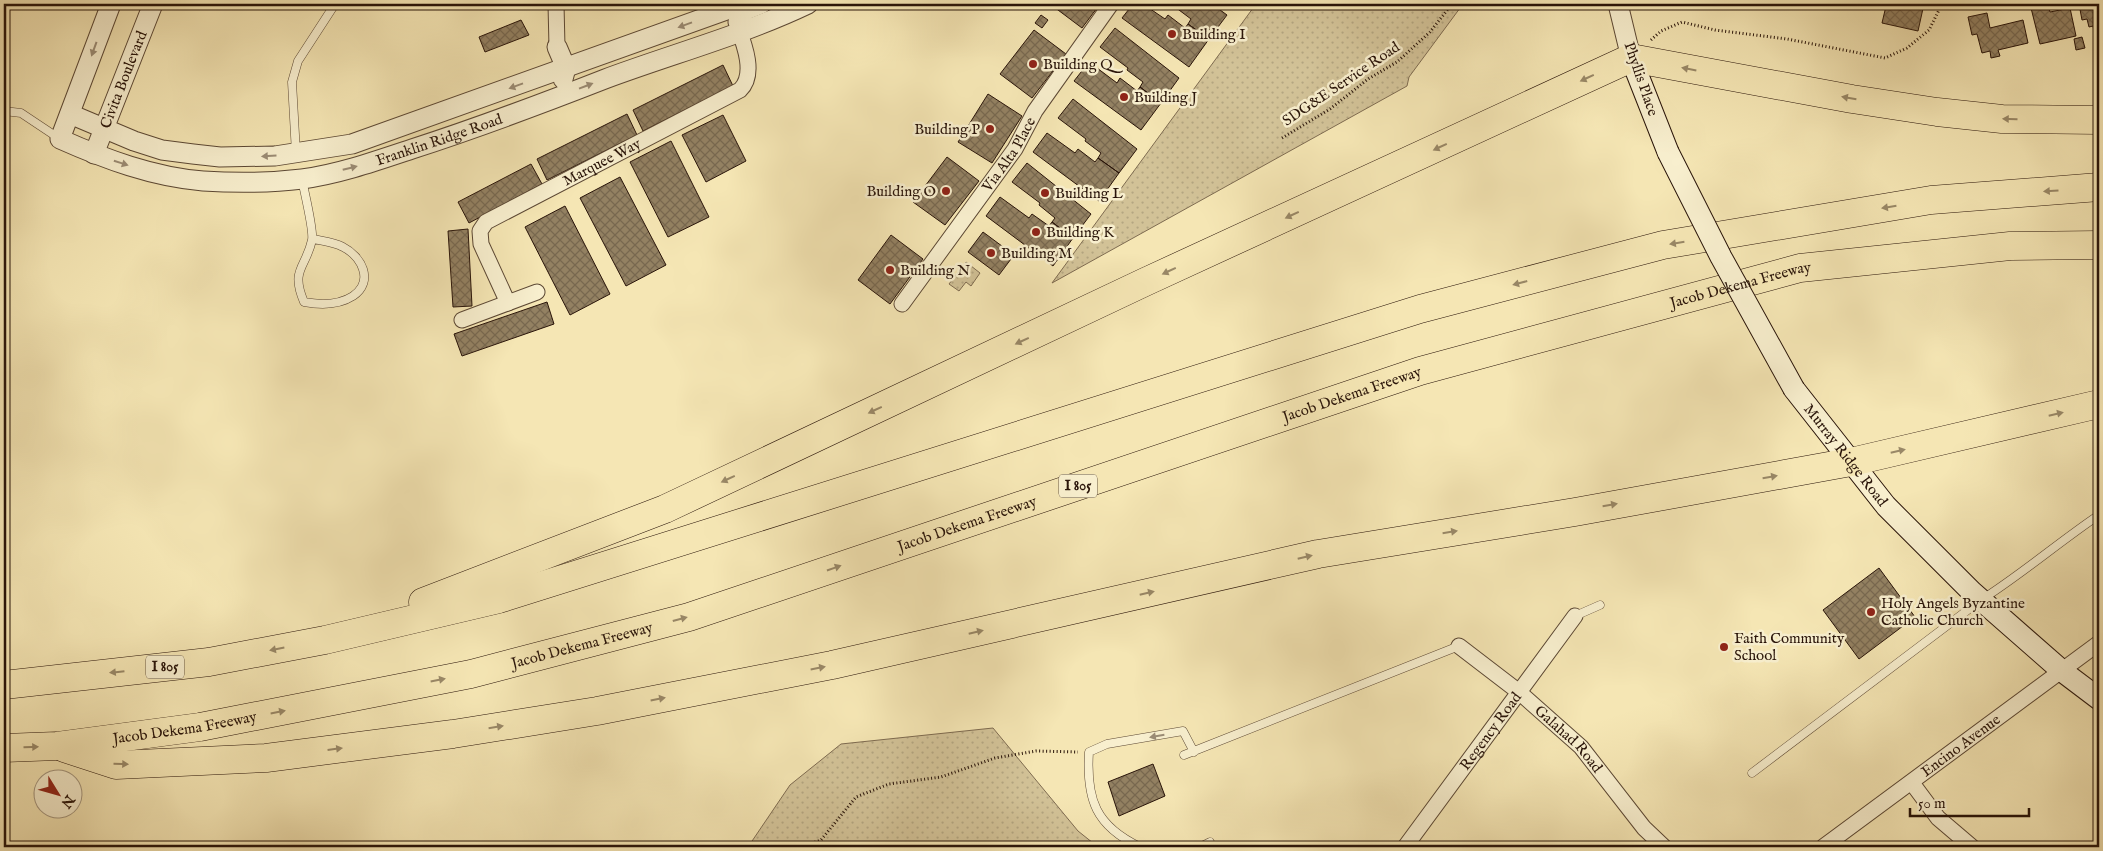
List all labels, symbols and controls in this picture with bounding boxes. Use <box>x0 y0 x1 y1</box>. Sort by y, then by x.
one-way arrow <box>677 21 692 29</box>
place label: Building I <box>1182 25 1246 44</box>
street label: Civita Boulevard <box>96 27 151 131</box>
marker: Building I <box>1166 28 1178 40</box>
street label: SDG&E Service Road <box>1279 37 1404 130</box>
street label: Phyllis Place <box>1619 39 1663 119</box>
one-way arrow <box>90 42 97 57</box>
place label: Building Q <box>1043 55 1123 74</box>
marker: Building Q <box>1027 58 1039 70</box>
one-way arrow <box>1680 64 1696 72</box>
one-way arrow <box>1580 75 1594 83</box>
one-way arrow <box>508 82 523 90</box>
one-way arrow <box>579 82 593 90</box>
place label: Building J <box>1134 88 1197 107</box>
marker: Building J <box>1118 91 1130 103</box>
one-way arrow <box>1840 94 1856 102</box>
street label: Franklin Ridge Road <box>373 109 506 170</box>
street label: Via Alta Place <box>977 114 1040 196</box>
one-way arrow <box>2001 115 2017 123</box>
place label: Building P <box>914 120 980 139</box>
marker: Building P <box>984 123 996 135</box>
street label: Marquee Way <box>559 134 644 190</box>
one-way arrow <box>1433 143 1447 151</box>
one-way arrow <box>261 152 277 160</box>
one-way arrow <box>114 160 129 168</box>
one-way arrow <box>342 164 357 172</box>
place label: Building O <box>866 182 936 201</box>
place label: Building L <box>1055 184 1123 203</box>
marker: Building O <box>940 185 952 197</box>
marker: Building L <box>1039 187 1051 199</box>
one-way arrow <box>2042 187 2058 195</box>
one-way arrow <box>1881 204 1897 212</box>
one-way arrow <box>1285 211 1299 219</box>
place label: Building K <box>1046 223 1114 242</box>
marker: Building K <box>1030 226 1042 238</box>
one-way arrow <box>1669 239 1685 247</box>
place label: Building M <box>1001 244 1072 263</box>
marker: Building M <box>985 247 997 259</box>
street label: Jacob Dekema Freeway <box>1666 257 1813 313</box>
place label: Building N <box>900 261 970 280</box>
marker: Building N <box>884 264 896 276</box>
one-way arrow <box>1162 268 1176 276</box>
one-way arrow <box>1512 279 1527 287</box>
one-way arrow <box>1015 337 1029 345</box>
street label: Jacob Dekema Freeway <box>1278 362 1424 427</box>
street label: Murray Ridge Road <box>1800 400 1893 511</box>
one-way arrow <box>868 406 882 414</box>
one-way arrow <box>2049 410 2064 418</box>
one-way arrow <box>1890 447 1905 455</box>
one-way arrow <box>1762 472 1778 480</box>
road number: I 805 <box>1059 474 1097 498</box>
one-way arrow <box>721 476 735 484</box>
street label: Jacob Dekema Freeway <box>893 491 1039 556</box>
one-way arrow <box>1603 501 1619 509</box>
one-way arrow <box>1442 528 1458 536</box>
one-way arrow <box>1298 553 1313 561</box>
one-way arrow <box>827 564 842 571</box>
one-way arrow <box>1139 589 1154 597</box>
place label: Holy Angels Byzantine Catholic Church <box>1881 594 2025 630</box>
marker: Holy Angels Byzantine Catholic Church <box>1865 606 1877 618</box>
one-way arrow <box>673 615 688 623</box>
street label: Jacob Dekema Freeway <box>507 617 655 673</box>
one-way arrow <box>969 628 984 636</box>
place label: Faith Community School <box>1734 629 1845 665</box>
marker: Faith Community School <box>1718 641 1730 653</box>
one-way arrow <box>270 645 285 653</box>
road number: I 805 <box>146 656 184 679</box>
one-way arrow <box>810 664 825 672</box>
one-way arrow <box>109 669 125 677</box>
one-way arrow <box>430 676 445 684</box>
street label: Regency Road <box>1455 687 1526 774</box>
one-way arrow <box>651 695 666 703</box>
street label: Galahad Road <box>1531 701 1607 777</box>
street label: Jacob Dekema Freeway <box>110 707 259 748</box>
one-way arrow <box>271 707 287 715</box>
street label: Encino Avenue <box>1917 710 2004 781</box>
one-way arrow <box>488 723 504 731</box>
one-way arrow <box>1149 732 1165 740</box>
one-way arrow <box>23 743 39 751</box>
one-way arrow <box>327 745 343 753</box>
one-way arrow <box>113 760 129 768</box>
north arrow <box>32 768 82 818</box>
scale bar <box>1910 786 2029 818</box>
text: N <box>57 790 79 811</box>
text: 50 m <box>1918 794 1946 813</box>

